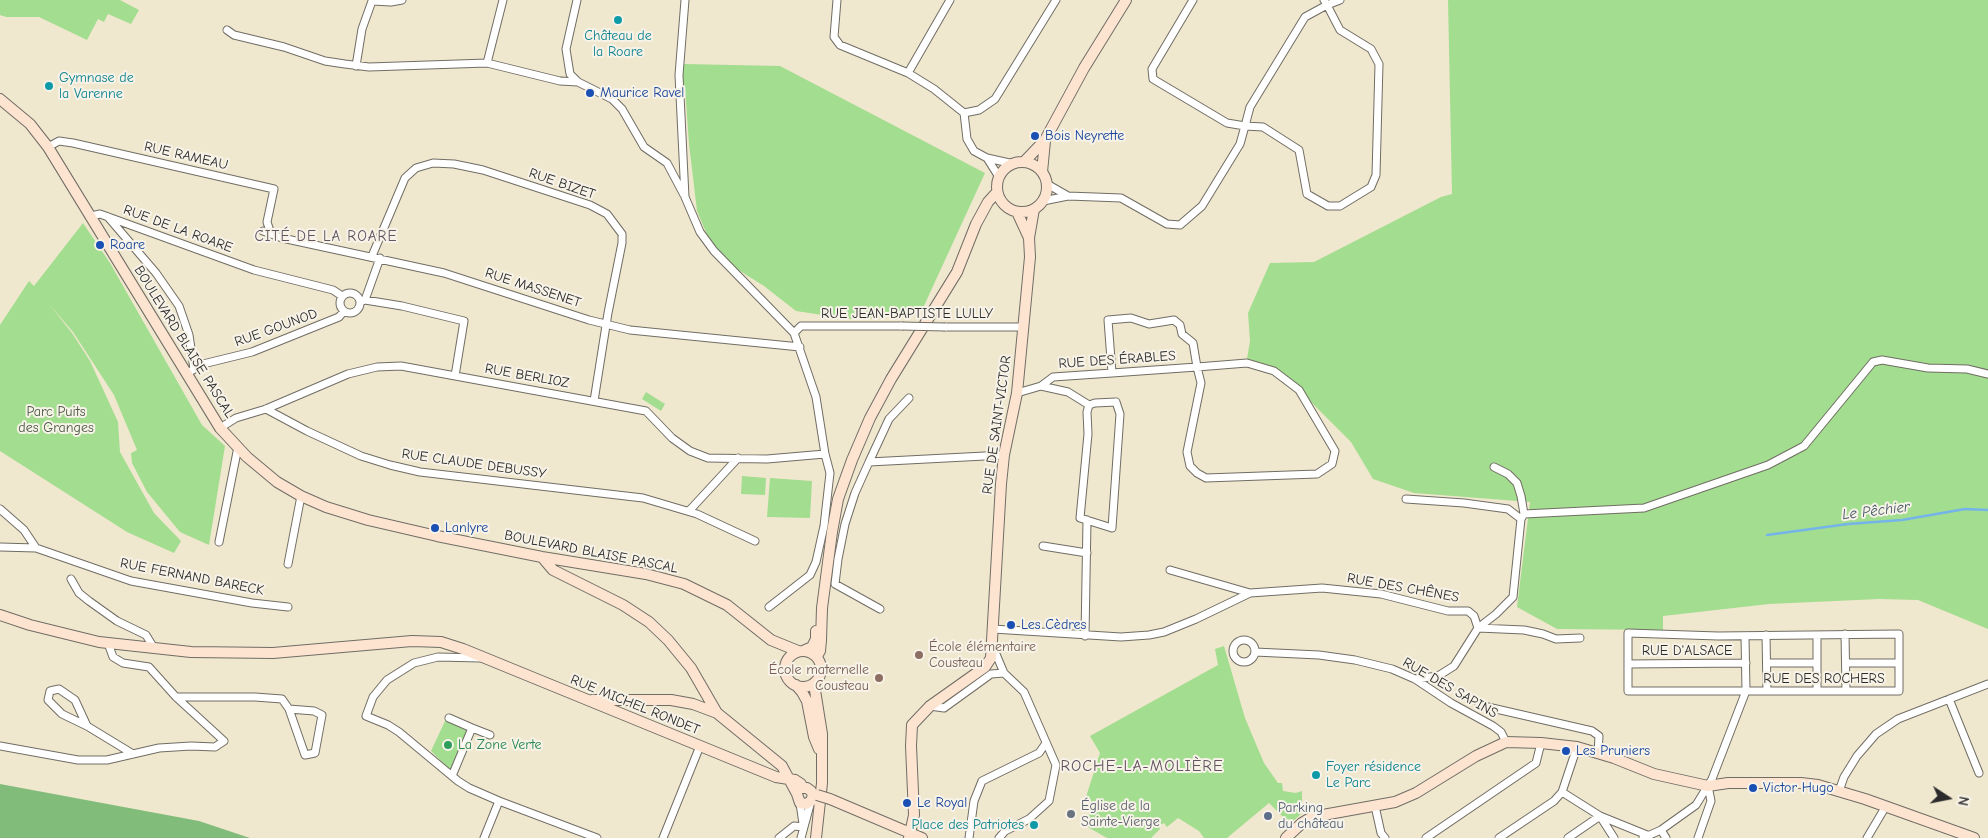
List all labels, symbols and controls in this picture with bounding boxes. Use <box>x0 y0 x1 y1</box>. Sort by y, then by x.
marker: Château de la Roare <box>612 14 624 26</box>
place label: Château de la Roare <box>584 28 652 60</box>
place label: Gymnase de la Varenne <box>59 70 134 102</box>
marker: Gymnase de la Varenne <box>43 80 55 92</box>
place label: Maurice Ravel <box>600 85 684 101</box>
marker: Maurice Ravel <box>584 87 596 99</box>
place label: Bois Neyrette <box>1045 128 1124 144</box>
marker: Bois Neyrette <box>1029 130 1041 142</box>
street label: RUE RAMEAU <box>142 138 230 174</box>
street label: RUE BIZET <box>527 165 597 203</box>
street label: RUE DE LA ROARE <box>121 201 235 257</box>
district label: CITÉ DE LA ROARE <box>253 228 399 246</box>
place label: Roare <box>110 237 145 253</box>
marker: Roare <box>94 239 106 251</box>
street label: BOULEVARD BLAISE PASCAL <box>130 263 238 421</box>
street label: RUE MASSENET <box>483 265 583 311</box>
street label: RUE GOUNOD <box>232 305 320 351</box>
street label: RUE JEAN-BAPTISTE LULLY <box>821 306 993 322</box>
street label: RUE DES ÉRABLES <box>1058 348 1176 372</box>
street label: RUE DE SAINT-VICTOR <box>979 355 1015 495</box>
street label: RUE BERLIOZ <box>484 360 570 392</box>
park label: Parc Puits des Granges <box>18 404 94 437</box>
street label: RUE CLAUDE DEBUSSY <box>401 446 547 482</box>
water label: Le Pêchier <box>1841 498 1911 524</box>
place label: Lanlyre <box>445 520 488 536</box>
marker: Lanlyre <box>429 522 441 534</box>
street label: BOULEVARD BLAISE PASCAL <box>503 527 679 577</box>
street label: RUE FERNAND BARECK <box>119 555 265 599</box>
street label: RUE DES CHÊNES <box>1346 570 1460 606</box>
place label: Les Cèdres <box>1021 617 1086 633</box>
marker: Les Cèdres <box>1005 619 1017 631</box>
place label: École élémentaire Cousteau <box>929 639 1036 672</box>
street label: RUE D'ALSACE <box>1642 643 1732 659</box>
marker: École élémentaire Cousteau <box>913 649 925 661</box>
street label: RUE DES SAPINS <box>1400 654 1500 722</box>
place label: École maternelle Cousteau <box>769 662 869 694</box>
street label: RUE MICHEL RONDET <box>568 671 702 739</box>
street label: RUE DES ROCHERS <box>1763 671 1885 687</box>
marker: École maternelle Cousteau <box>873 672 885 684</box>
place label: La Zone Verte <box>458 737 541 753</box>
marker: La Zone Verte <box>442 739 454 751</box>
place label: Les Pruniers <box>1576 743 1650 759</box>
marker: Les Pruniers <box>1560 745 1572 757</box>
district label: ROCHE-LA-MOLIÈRE <box>1058 756 1226 776</box>
place label: Foyer résidence Le Parc <box>1326 759 1421 792</box>
marker: Foyer résidence Le Parc <box>1310 769 1322 781</box>
north arrow <box>1923 773 1973 823</box>
place label: Victor Hugo <box>1763 780 1834 796</box>
marker: Victor Hugo <box>1747 782 1759 794</box>
place label: Le Royal <box>917 795 967 811</box>
text: N <box>1954 795 1972 807</box>
marker: Le Royal <box>901 797 913 809</box>
place label: Église de la Sainte-Vierge <box>1081 798 1160 830</box>
place label: Parking du château <box>1278 800 1344 832</box>
marker: Église de la Sainte-Vierge <box>1065 808 1077 820</box>
marker: Parking du château <box>1262 810 1274 822</box>
place label: Place des Patriotes <box>912 817 1024 833</box>
marker: Place des Patriotes <box>1028 819 1040 831</box>

